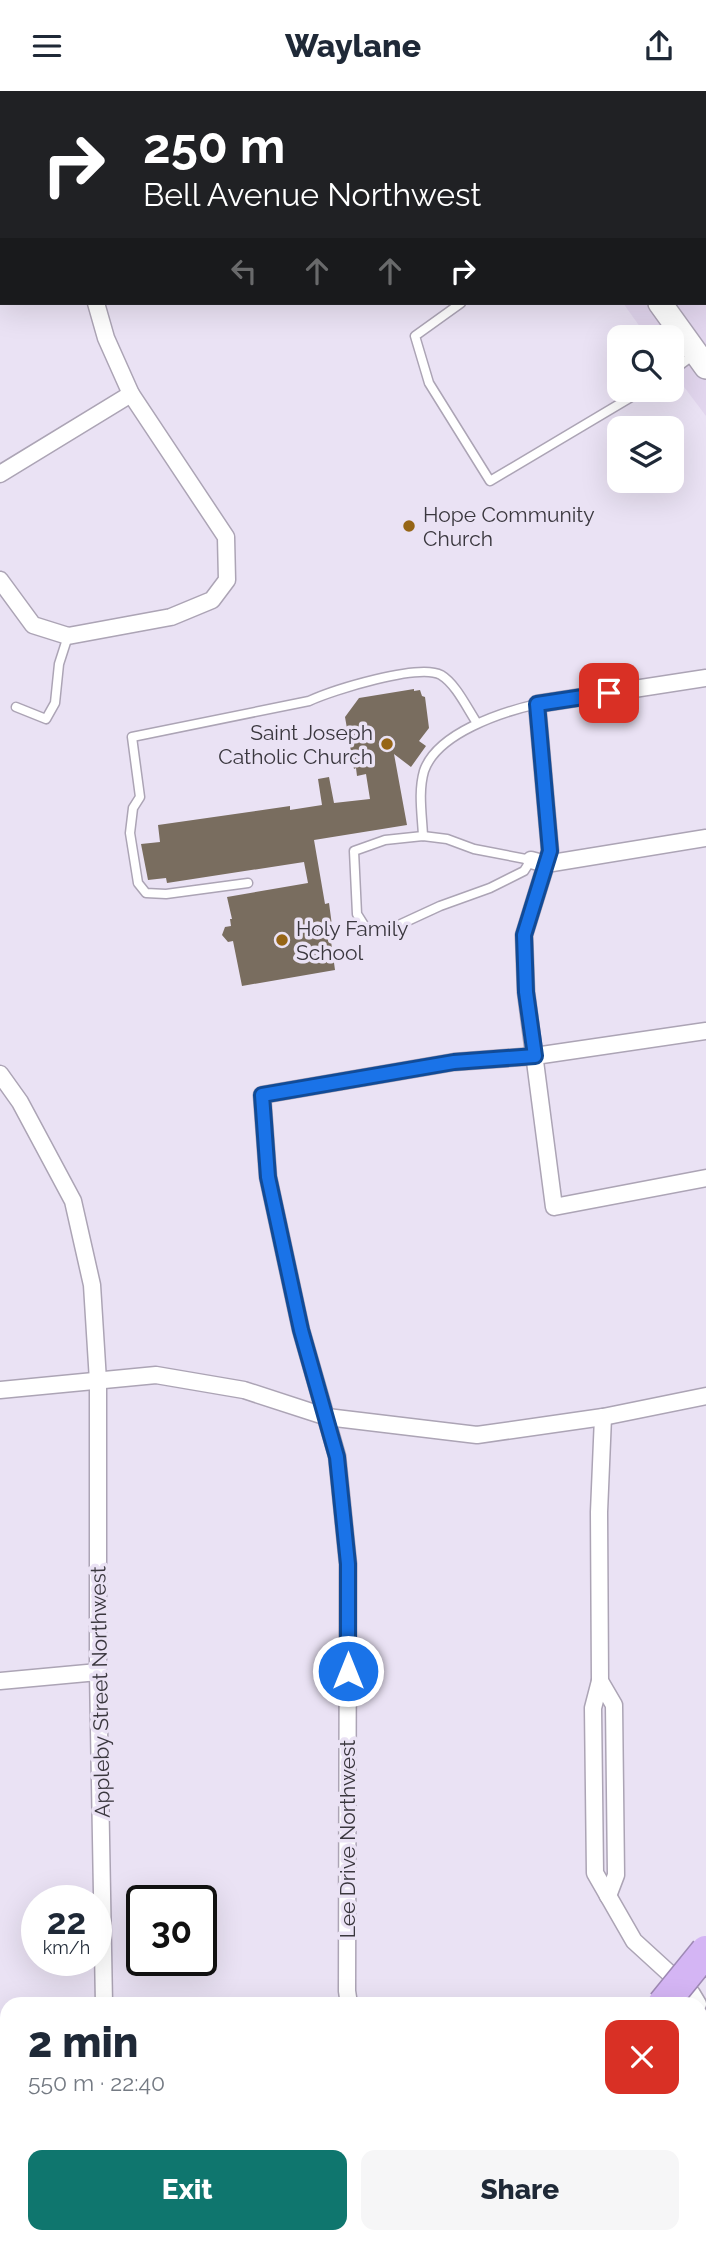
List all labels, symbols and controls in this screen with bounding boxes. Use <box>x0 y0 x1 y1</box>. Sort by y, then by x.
icon: menu <box>28 27 66 65</box>
text: Waylane <box>285 27 421 64</box>
icon: share <box>640 27 678 65</box>
text: 250 m <box>143 117 285 174</box>
icon: right <box>28 119 119 210</box>
text: Bell Avenue Northwest <box>143 176 481 213</box>
icon: left <box>225 252 263 290</box>
icon: ahead <box>298 252 336 290</box>
icon: ahead <box>371 252 409 290</box>
icon: right <box>444 252 482 290</box>
map controls <box>607 325 684 493</box>
button: search <box>607 325 684 402</box>
button: layers <box>607 416 684 493</box>
place label: Hope Community Church <box>423 502 595 551</box>
marker: Hope Community Church <box>401 518 417 534</box>
pin <box>579 663 639 723</box>
icon: arrive <box>590 674 628 712</box>
place label: Saint Joseph Catholic Church <box>218 720 373 769</box>
marker: Saint Joseph Catholic Church <box>379 736 395 752</box>
place label: Holy Family School <box>296 916 408 965</box>
marker: Holy Family School <box>274 932 290 948</box>
street label: Appleby Street Northwest <box>85 1566 115 1818</box>
position arrow <box>311 1634 385 1708</box>
street label: Lee Drive Northwest <box>335 1740 360 1938</box>
speed limit sign: 30 <box>126 1885 217 1976</box>
text: 22 <box>47 1901 86 1942</box>
text: km/h <box>43 1937 90 1958</box>
text: 2 min <box>28 2018 138 2067</box>
button: close <box>605 2020 679 2094</box>
text: 550 m · 22:40 <box>28 2069 165 2096</box>
button: Exit <box>28 2150 347 2230</box>
button: Share <box>361 2150 679 2230</box>

